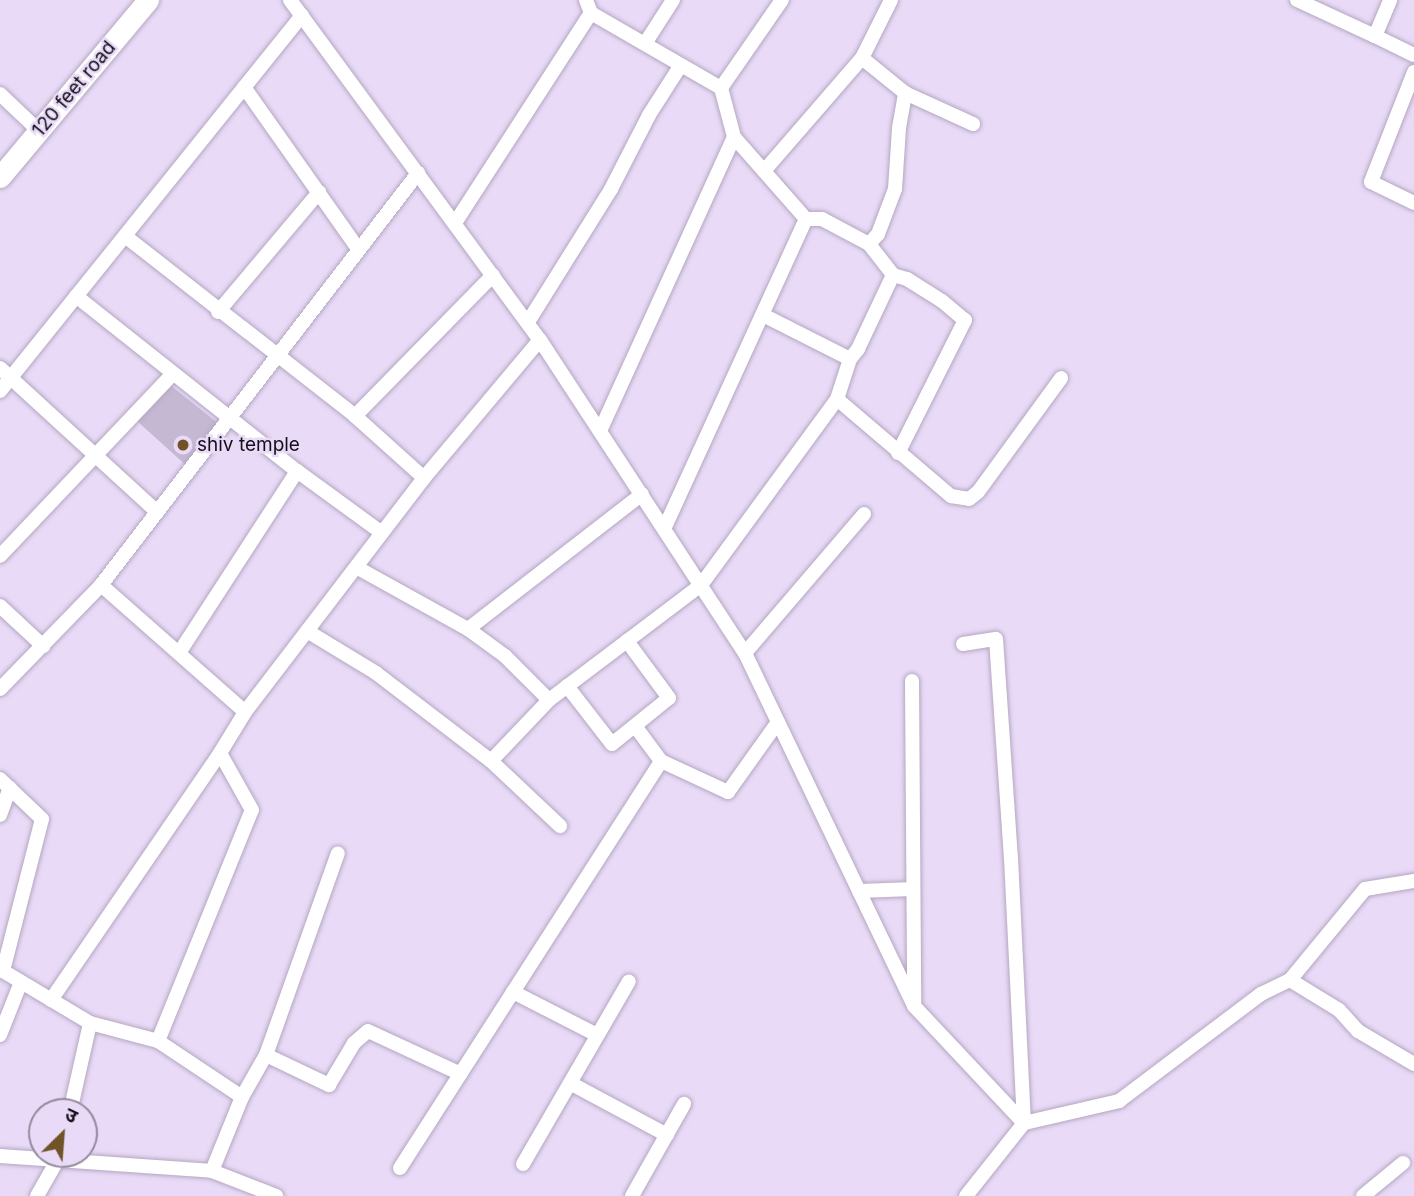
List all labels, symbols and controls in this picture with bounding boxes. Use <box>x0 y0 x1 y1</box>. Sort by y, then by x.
street label: 120 feet road <box>27 37 121 141</box>
place label: shiv temple <box>197 434 300 456</box>
marker: shiv temple <box>175 437 191 453</box>
north arrow <box>28 1098 98 1168</box>
text: उ <box>61 1103 81 1128</box>

